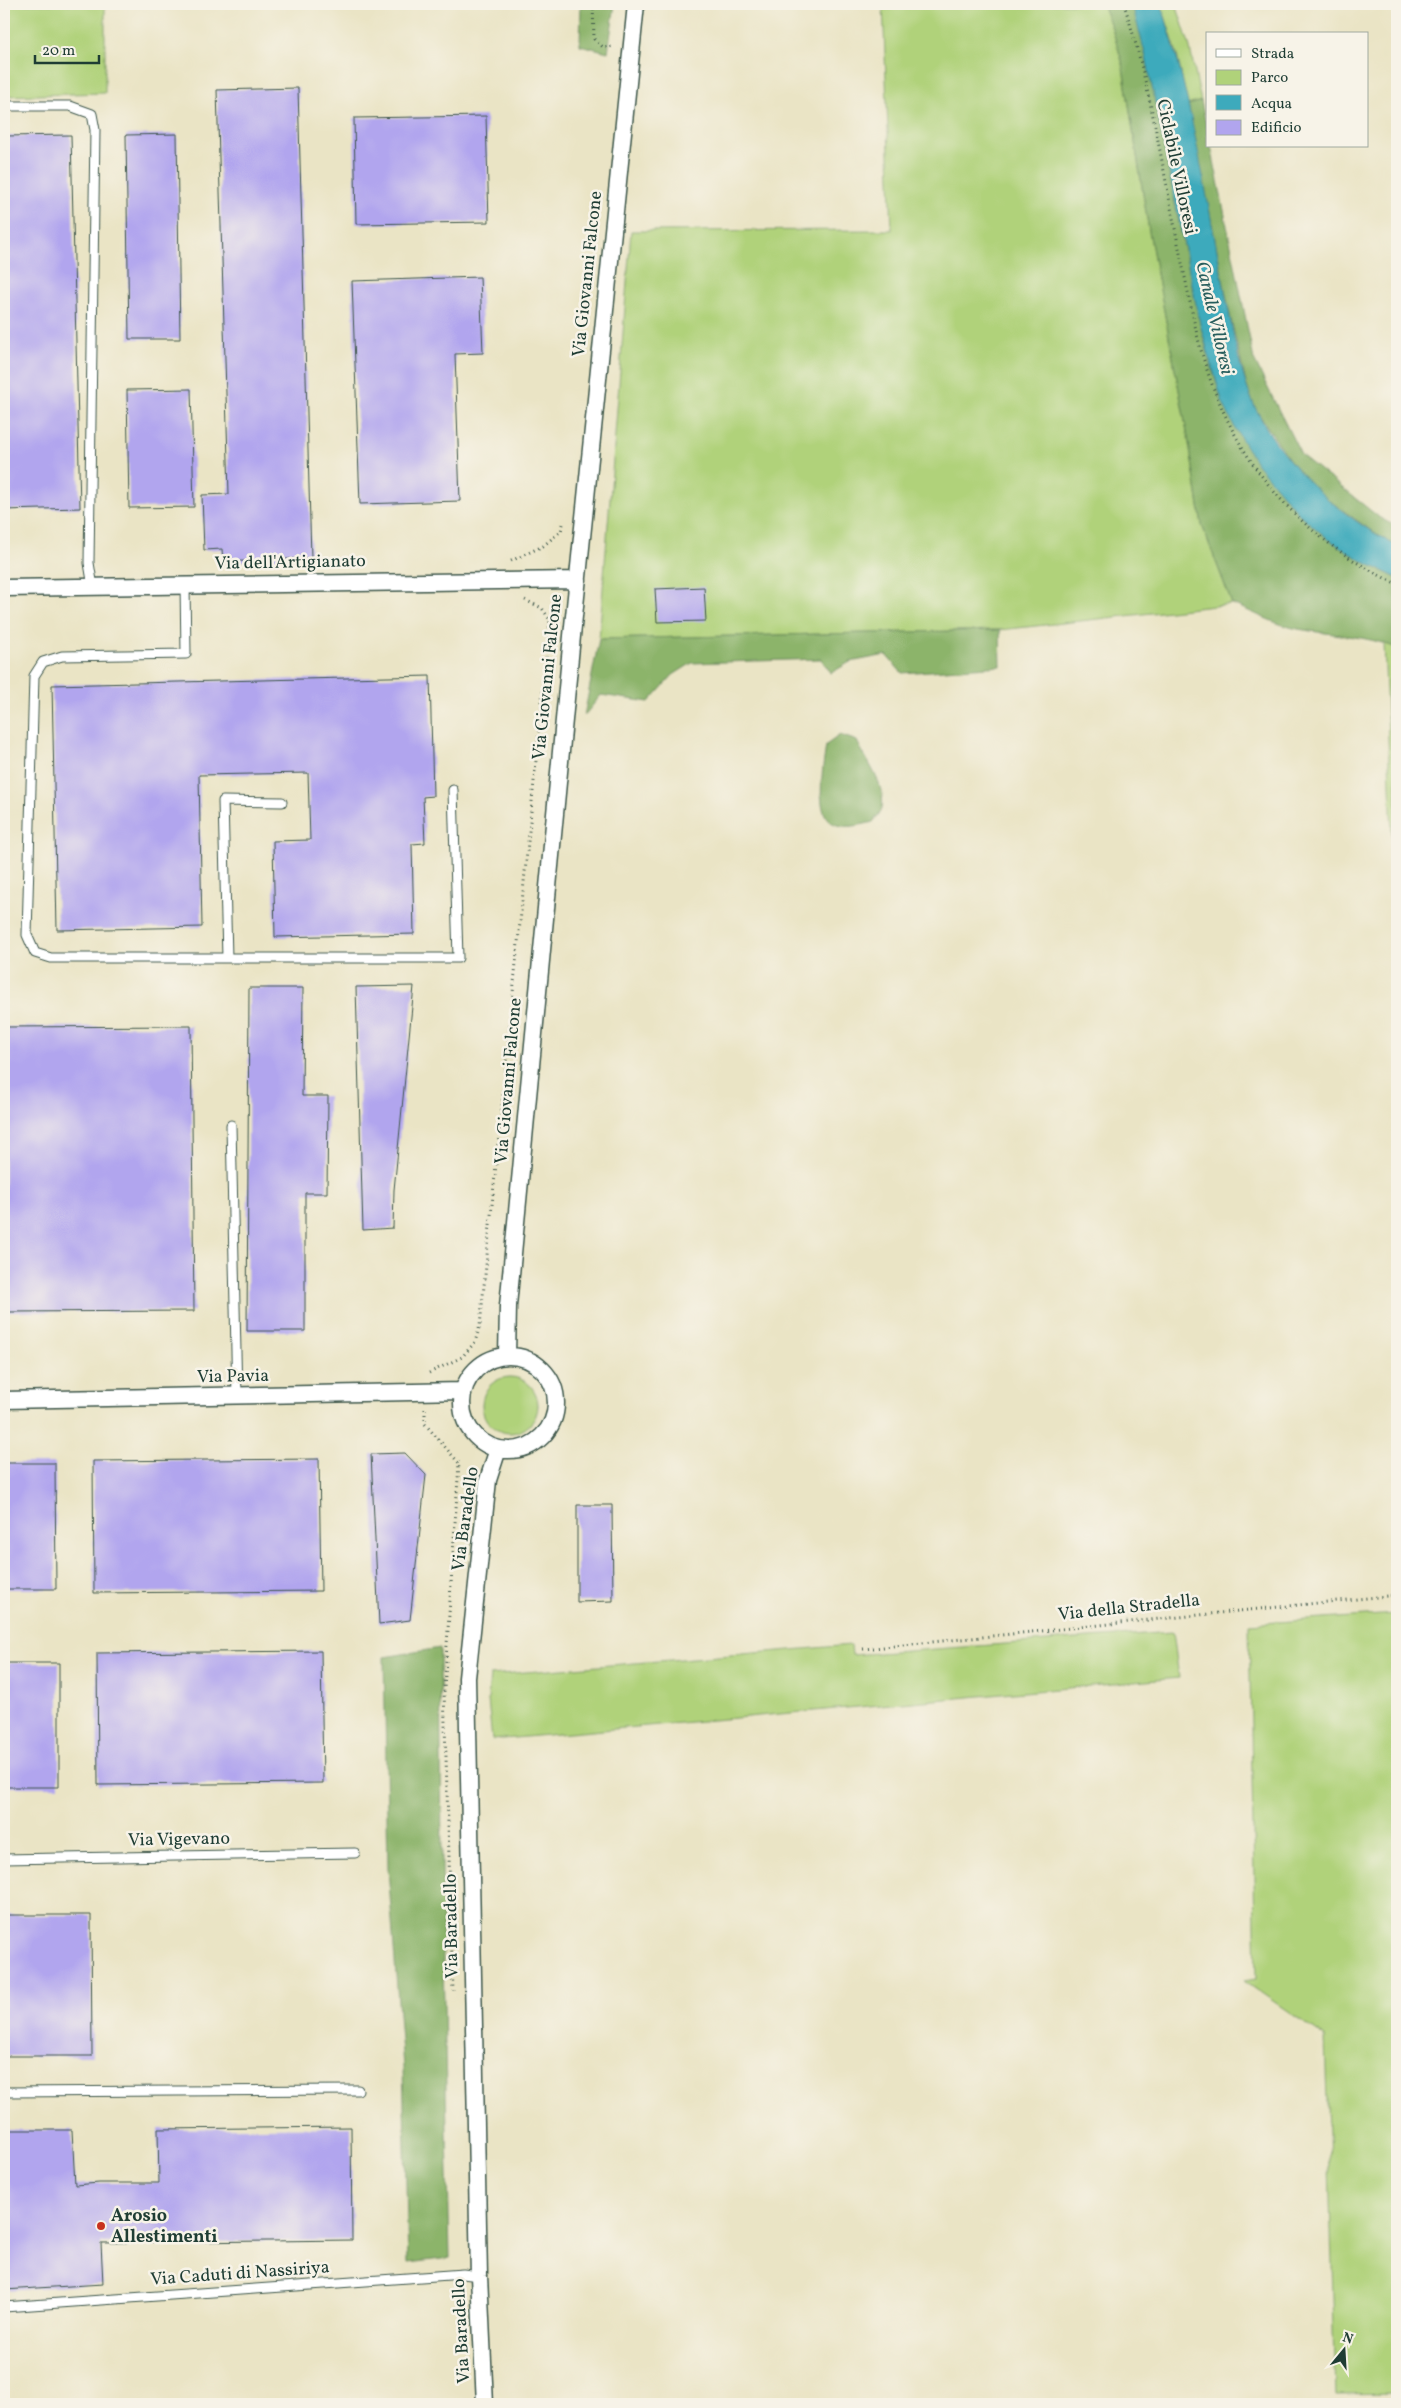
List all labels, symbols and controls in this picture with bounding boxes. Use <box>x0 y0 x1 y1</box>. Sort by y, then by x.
scale bar <box>35 32 99 64</box>
legend <box>1206 32 1368 148</box>
text: 20 m <box>42 41 75 62</box>
text: Strada <box>1251 44 1294 65</box>
text: Parco <box>1251 68 1288 89</box>
text: Acqua <box>1251 94 1292 115</box>
street label: Ciclabile Villoresi <box>1149 97 1203 237</box>
text: Edificio <box>1251 118 1302 139</box>
street label: Via Giovanni Falcone <box>567 190 609 358</box>
water label: Canale Villoresi <box>1188 259 1240 377</box>
street label: Via dell'Artigianato <box>214 549 366 577</box>
street label: Via Giovanni Falcone <box>527 593 569 761</box>
street label: Via Giovanni Falcone <box>489 997 529 1165</box>
street label: Via Pavia <box>197 1364 269 1390</box>
street label: Via Baradello <box>446 1465 486 1573</box>
street label: Via della Stradella <box>1057 1588 1201 1628</box>
street label: Via Vigevano <box>128 1827 230 1853</box>
street label: Via Baradello <box>439 1873 465 1979</box>
place label: Arosio Allestimenti <box>111 2204 218 2250</box>
marker: Arosio Allestimenti <box>95 2220 107 2232</box>
street label: Via Caduti di Nassiriya <box>149 2255 331 2293</box>
street label: Via Baradello <box>447 2278 477 2384</box>
north arrow <box>1318 2326 1368 2376</box>
text: N <box>1340 2328 1355 2350</box>

